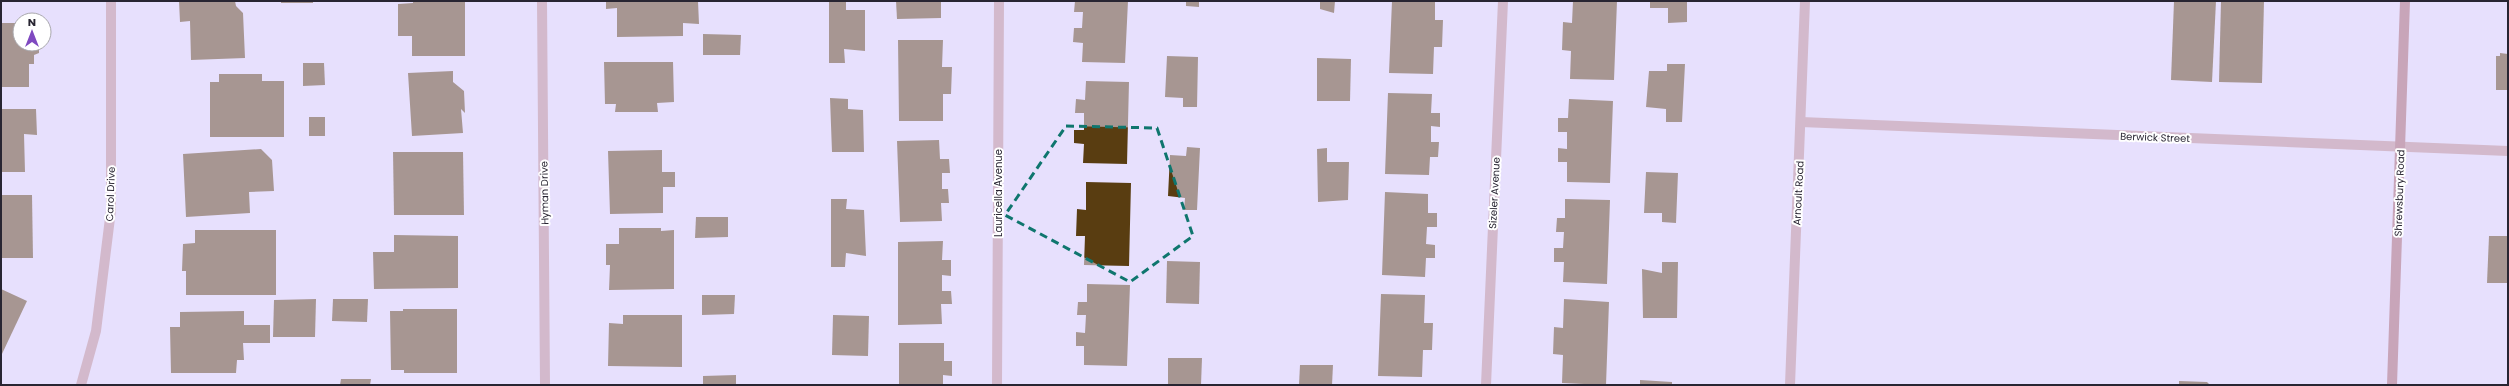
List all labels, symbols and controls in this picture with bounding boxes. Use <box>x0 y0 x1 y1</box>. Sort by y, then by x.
north arrow <box>12 12 52 52</box>
text: N <box>28 14 36 30</box>
street label: Berwick Street <box>2120 129 2191 146</box>
street label: Lauricella Avenue <box>991 149 1006 237</box>
street label: Shrewsbury Road <box>2390 149 2409 237</box>
street label: Sizeler Avenue <box>1485 157 1504 229</box>
street label: Arnoult Road <box>1789 160 1808 226</box>
street label: Hyman Drive <box>536 161 553 225</box>
street label: Carol Drive <box>102 166 119 222</box>

